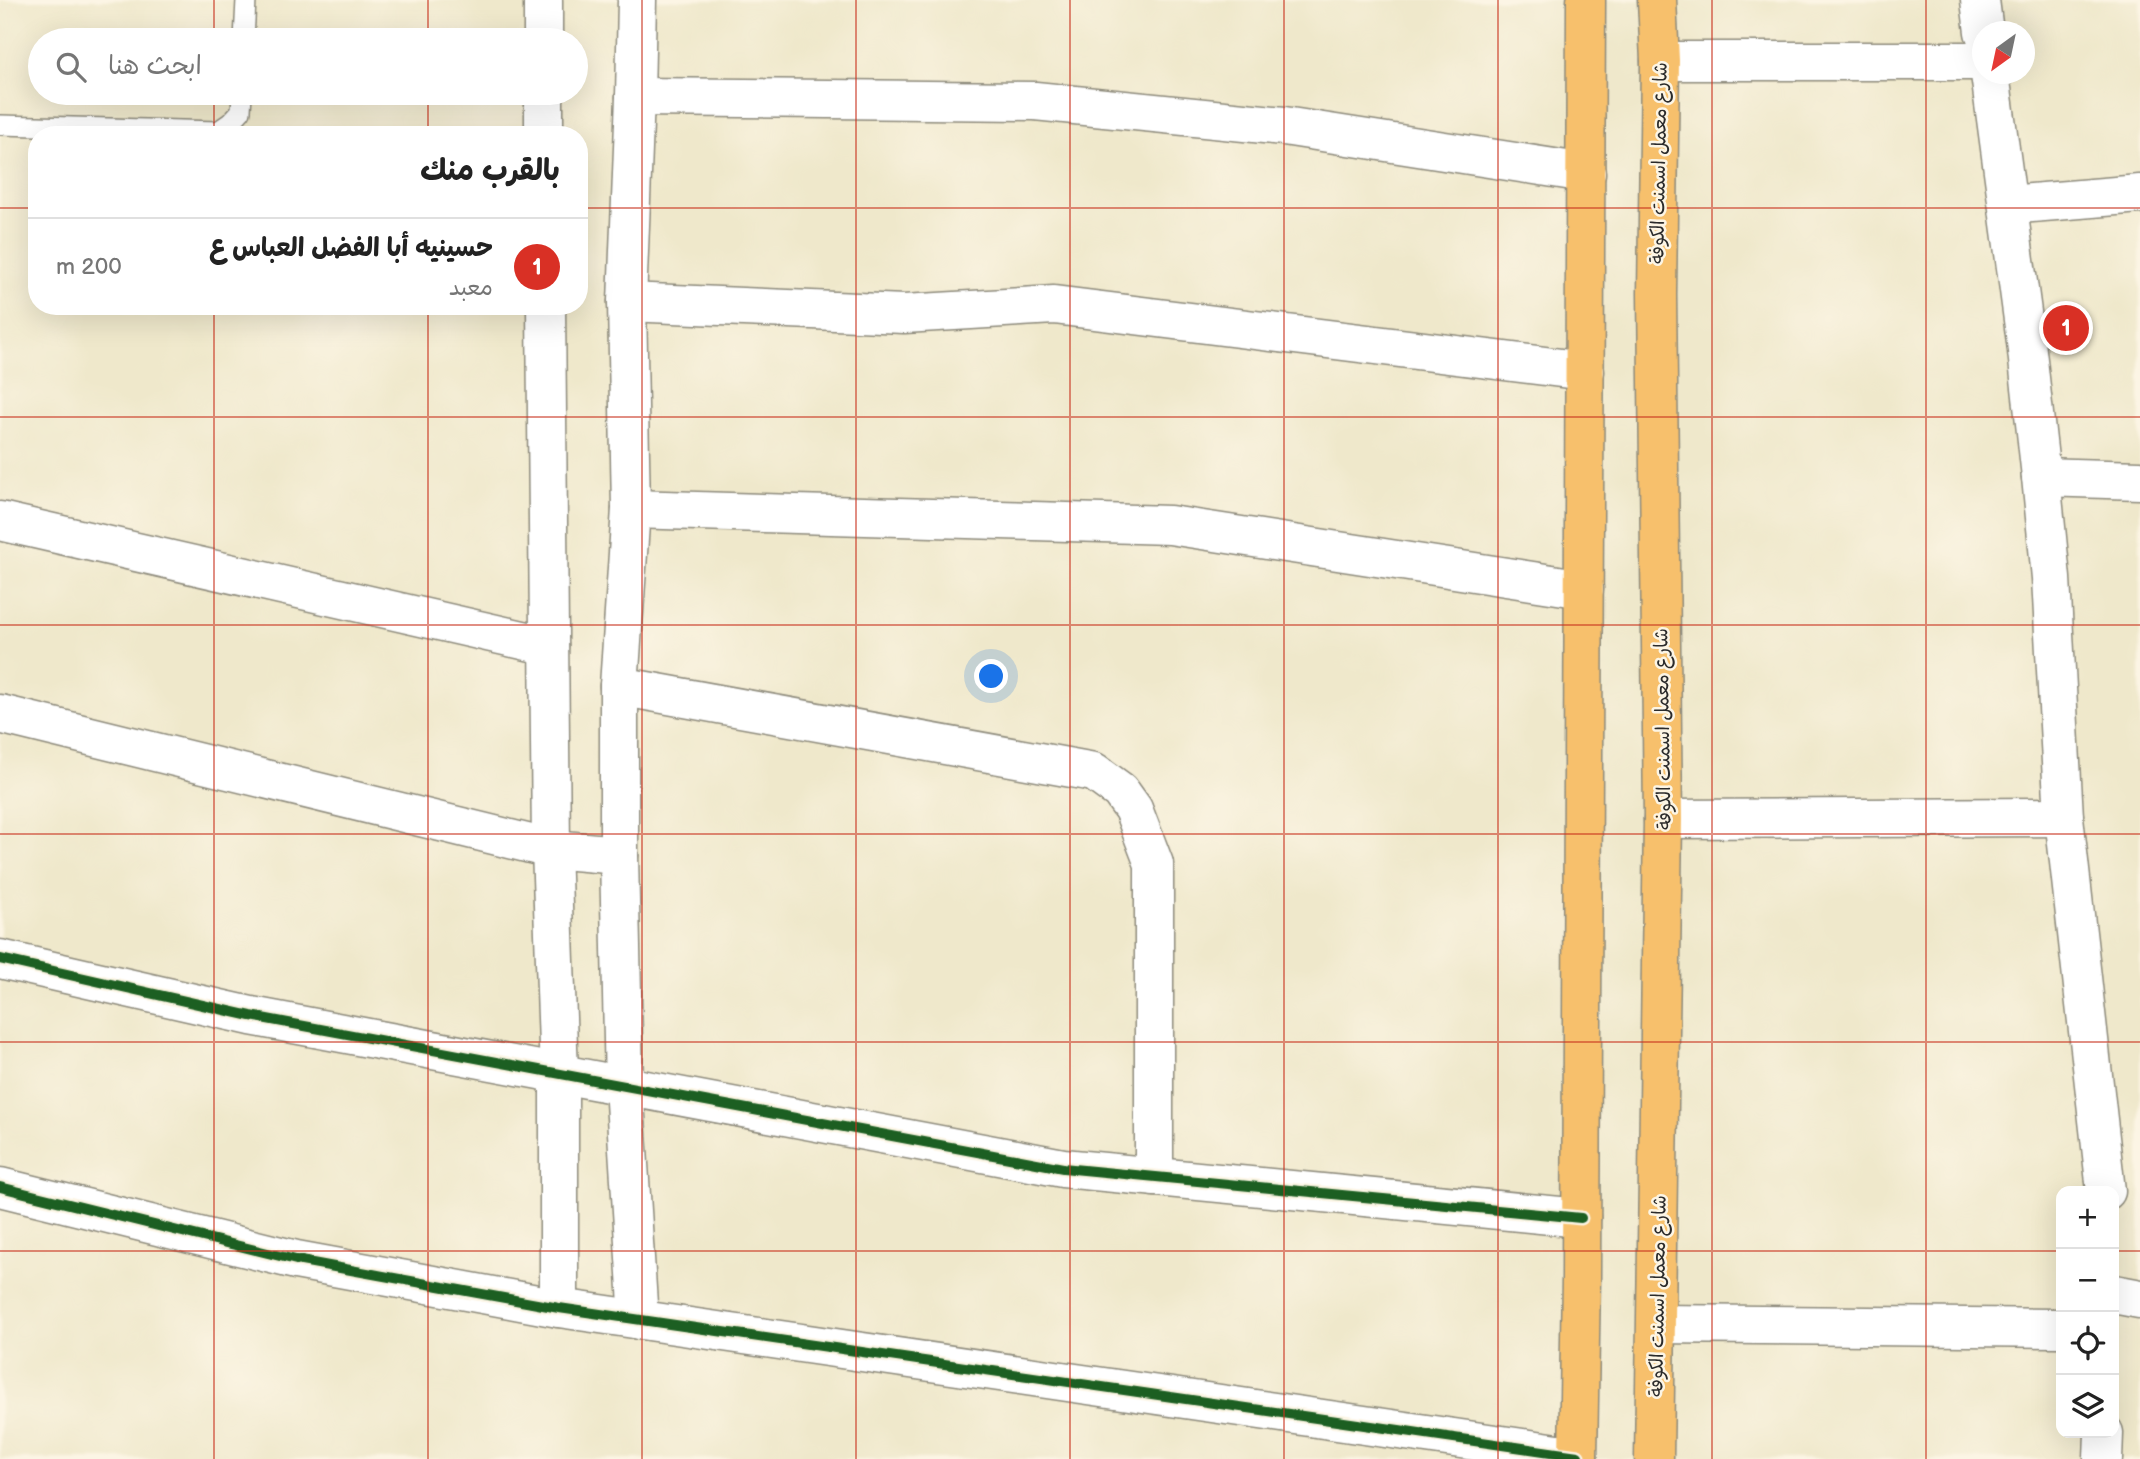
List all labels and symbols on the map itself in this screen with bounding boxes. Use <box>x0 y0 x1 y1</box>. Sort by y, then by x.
north arrow <box>1972 21 2035 84</box>
street label: شارع معمل اسمنت الكوفة <box>1646 62 1674 264</box>
pin: 1 <box>2043 302 2089 354</box>
street label: شارع معمل اسمنت الكوفة <box>1650 628 1678 830</box>
your location <box>974 659 1008 693</box>
street label: شارع معمل اسمنت الكوفة <box>1645 1195 1673 1397</box>

